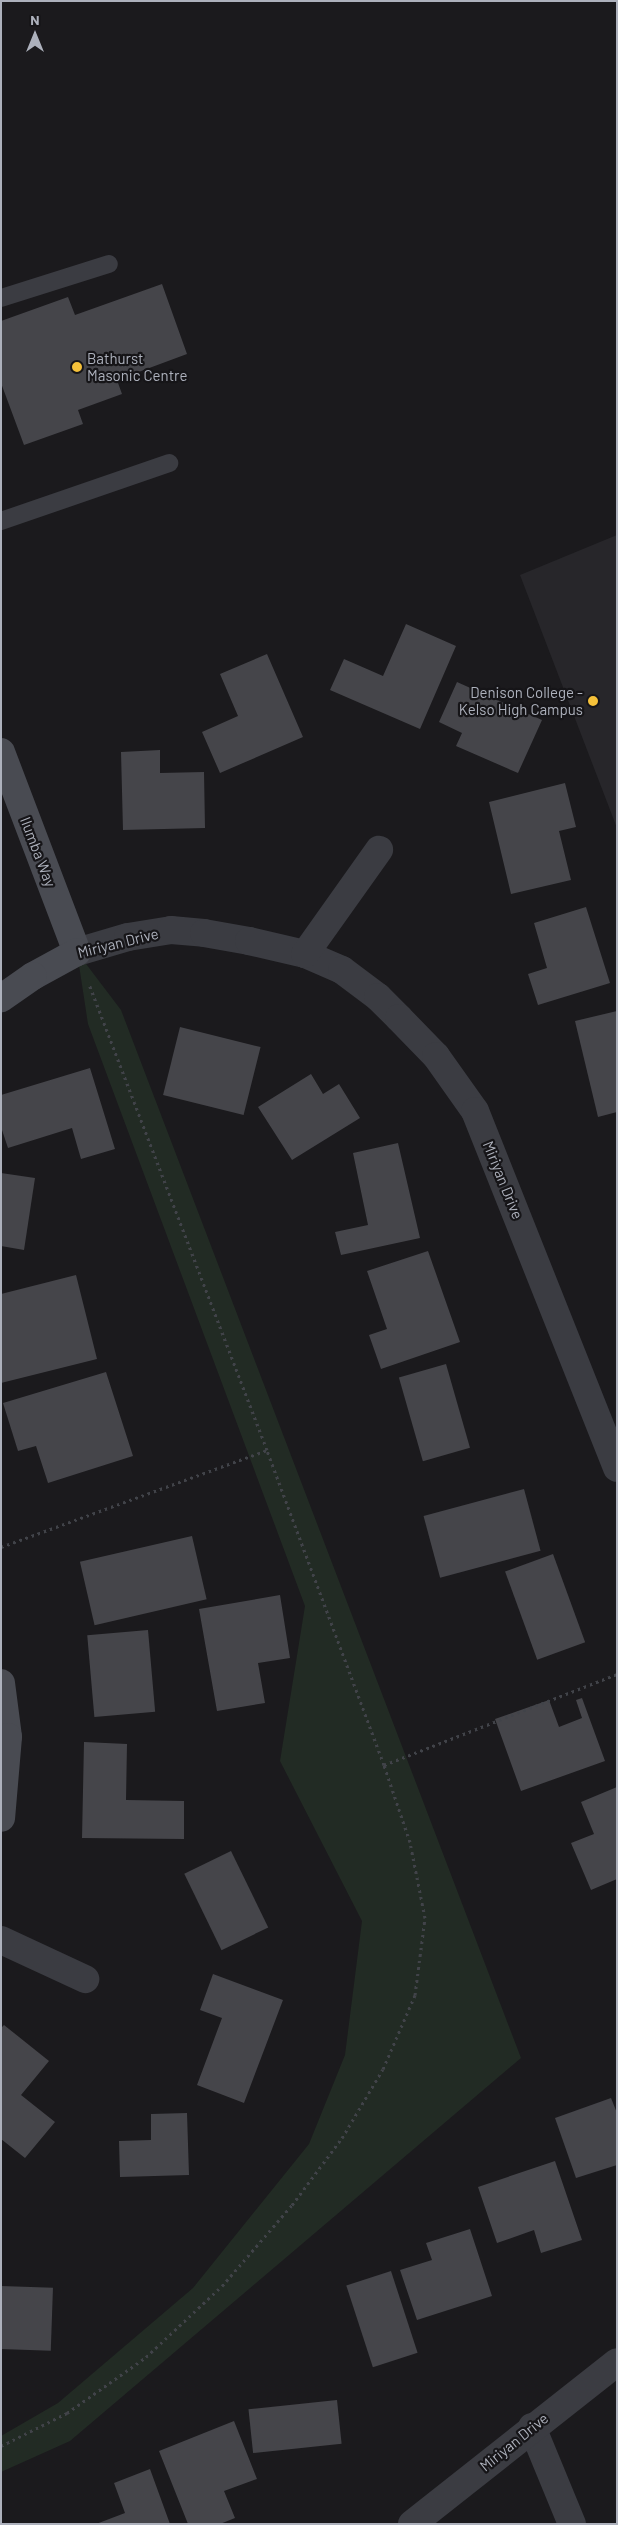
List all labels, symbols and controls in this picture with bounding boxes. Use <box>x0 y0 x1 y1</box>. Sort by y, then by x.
north arrow <box>10 10 60 60</box>
text: N <box>30 11 40 28</box>
place label: Bathurst Masonic Centre <box>87 349 187 384</box>
marker: Bathurst Masonic Centre <box>71 361 83 373</box>
place label: Denison College - Kelso High Campus <box>459 683 583 718</box>
marker: Denison College - Kelso High Campus <box>587 695 599 707</box>
street label: Ilumba Way <box>16 814 60 890</box>
street label: Miriyan Drive <box>76 924 160 962</box>
street label: Miriyan Drive <box>479 1138 527 1222</box>
street label: Miriyan Drive <box>476 2409 552 2475</box>

